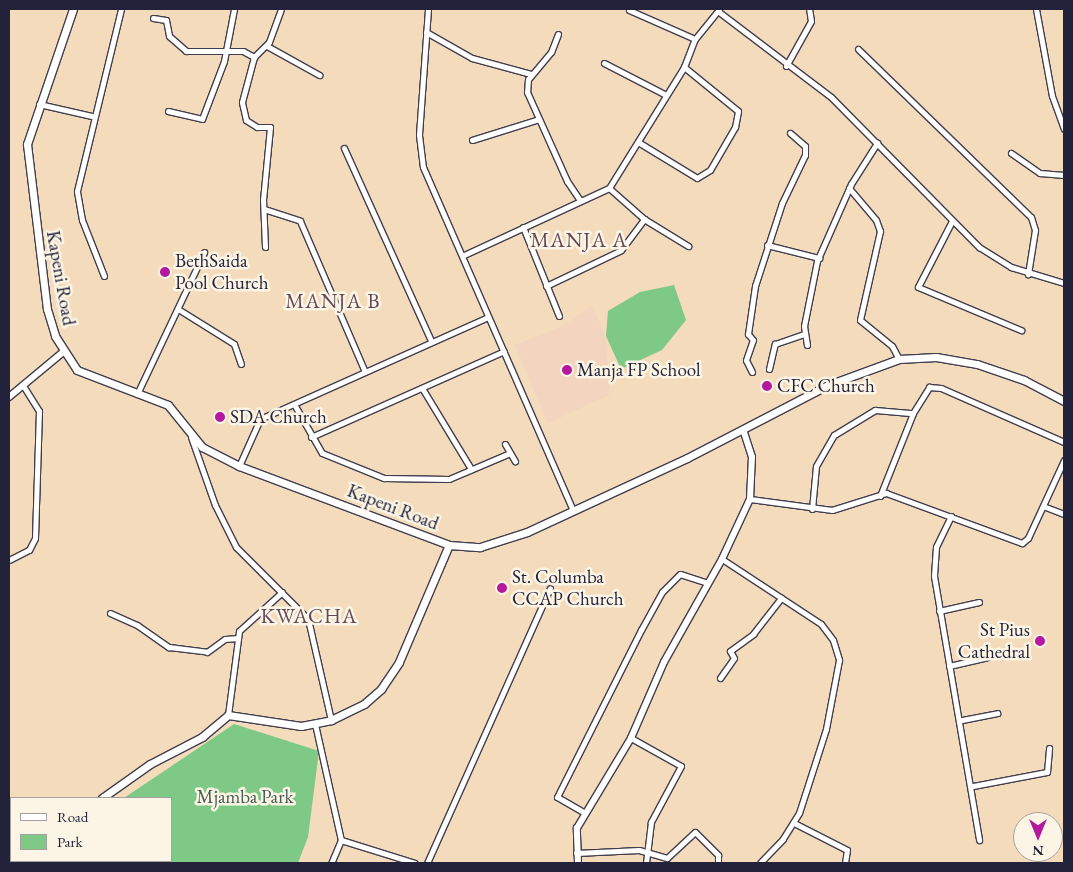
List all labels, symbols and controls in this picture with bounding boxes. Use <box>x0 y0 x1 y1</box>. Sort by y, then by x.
district label: MANJA A <box>529 227 629 253</box>
street label: Kapeni Road <box>41 229 81 327</box>
place label: BethSaida Pool Church <box>175 250 269 294</box>
marker: BethSaida Pool Church <box>159 266 171 278</box>
district label: MANJA B <box>284 288 382 314</box>
place label: Manja FP School <box>577 359 700 381</box>
marker: Manja FP School <box>561 364 573 376</box>
place label: CFC Church <box>777 375 875 397</box>
marker: CFC Church <box>761 380 773 392</box>
place label: SDA Church <box>230 406 327 428</box>
marker: SDA Church <box>214 411 226 423</box>
street label: Kapeni Road <box>344 479 442 535</box>
place label: St. Columba CCAP Church <box>512 566 624 610</box>
marker: St. Columba CCAP Church <box>496 582 508 594</box>
district label: KWACHA <box>260 603 358 629</box>
place label: St Pius Cathedral <box>958 619 1030 663</box>
marker: St Pius Cathedral <box>1034 635 1046 647</box>
park label: Mjamba Park <box>197 786 293 808</box>
legend <box>10 797 172 862</box>
text: Road <box>57 807 88 826</box>
north arrow <box>1013 812 1063 862</box>
text: Park <box>57 832 83 851</box>
text: N <box>1032 842 1044 860</box>

